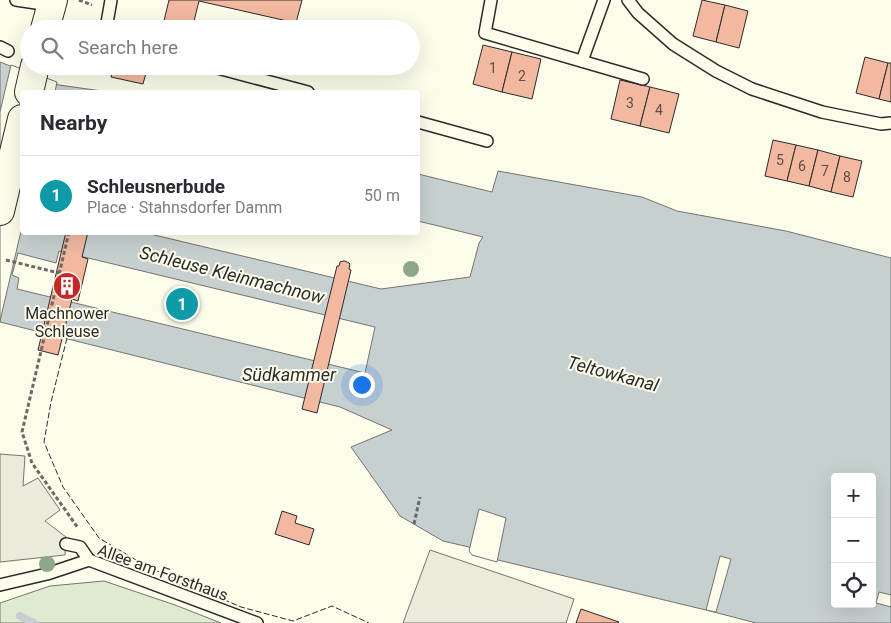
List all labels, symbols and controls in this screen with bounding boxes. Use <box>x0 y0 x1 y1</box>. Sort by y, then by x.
search box <box>20 20 420 75</box>
icon: search <box>38 34 66 62</box>
text: Search here <box>78 36 178 59</box>
house number: 1 <box>489 60 497 76</box>
house number: 2 <box>518 68 526 84</box>
house number: 3 <box>626 95 634 111</box>
house number: 4 <box>655 102 663 118</box>
text: Nearby <box>40 111 107 135</box>
house number: 5 <box>776 152 784 168</box>
house number: 6 <box>798 158 806 174</box>
house number: 7 <box>821 163 829 179</box>
house number: 8 <box>843 169 851 185</box>
text: Schleusnerbude <box>87 175 225 198</box>
text: 1 <box>51 186 61 205</box>
text: 50 m <box>364 186 400 205</box>
text: Place · Stahnsdorfer Damm <box>87 198 282 217</box>
water label: Schleuse Kleinmachnow <box>138 241 327 308</box>
building icon: Machnower Schleuse <box>52 271 82 301</box>
pin: 1 <box>166 285 198 323</box>
place label: Machnower Schleuse <box>25 304 109 341</box>
water label: Teltowkanal <box>565 351 662 396</box>
water label: Südkammer <box>242 364 337 385</box>
your location <box>349 372 375 398</box>
map controls <box>831 473 876 608</box>
button: + <box>831 473 876 518</box>
button: − <box>831 518 876 563</box>
street label: Allee am Forsthaus <box>95 540 231 605</box>
button: locate <box>831 563 876 608</box>

